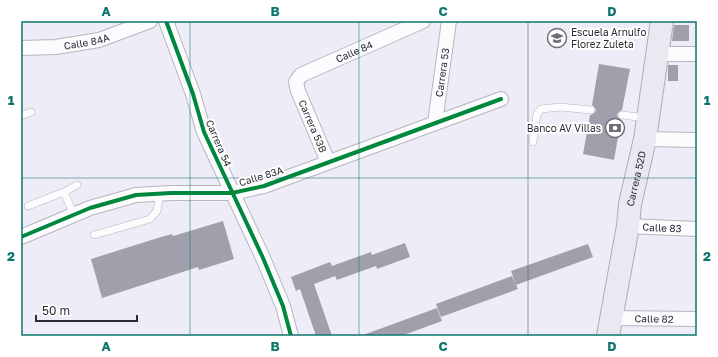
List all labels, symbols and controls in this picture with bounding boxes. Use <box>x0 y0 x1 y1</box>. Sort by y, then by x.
text: A <box>101 3 111 19</box>
text: B <box>270 3 280 19</box>
text: C <box>438 3 448 19</box>
text: D <box>607 3 617 19</box>
place label: Escuela Arnulfo Florez Zuleta <box>571 26 646 50</box>
school or university icon: Escuela Arnulfo Florez Zuleta <box>546 27 568 49</box>
street label: Calle 84A <box>63 31 111 52</box>
street label: Calle 84 <box>334 38 375 65</box>
street label: Carrera 53 <box>433 47 451 98</box>
text: 1 <box>8 92 15 108</box>
text: 1 <box>704 92 711 108</box>
street label: Carrera 53B <box>296 98 330 155</box>
bank icon: Banco AV Villas <box>604 117 626 139</box>
street label: Carrera 54 <box>204 118 234 168</box>
place label: Banco AV Villas <box>527 122 601 134</box>
street label: Carrera 52D <box>624 150 648 207</box>
street label: Calle 83A <box>237 163 285 188</box>
street label: Calle 83 <box>642 221 682 234</box>
text: 2 <box>7 248 15 264</box>
text: 2 <box>703 248 711 264</box>
scale bar <box>36 297 137 323</box>
text: 50 m <box>42 303 70 318</box>
street label: Calle 82 <box>634 312 674 325</box>
text: A <box>101 338 111 354</box>
text: B <box>270 338 280 354</box>
text: C <box>438 338 448 354</box>
text: D <box>607 338 617 354</box>

